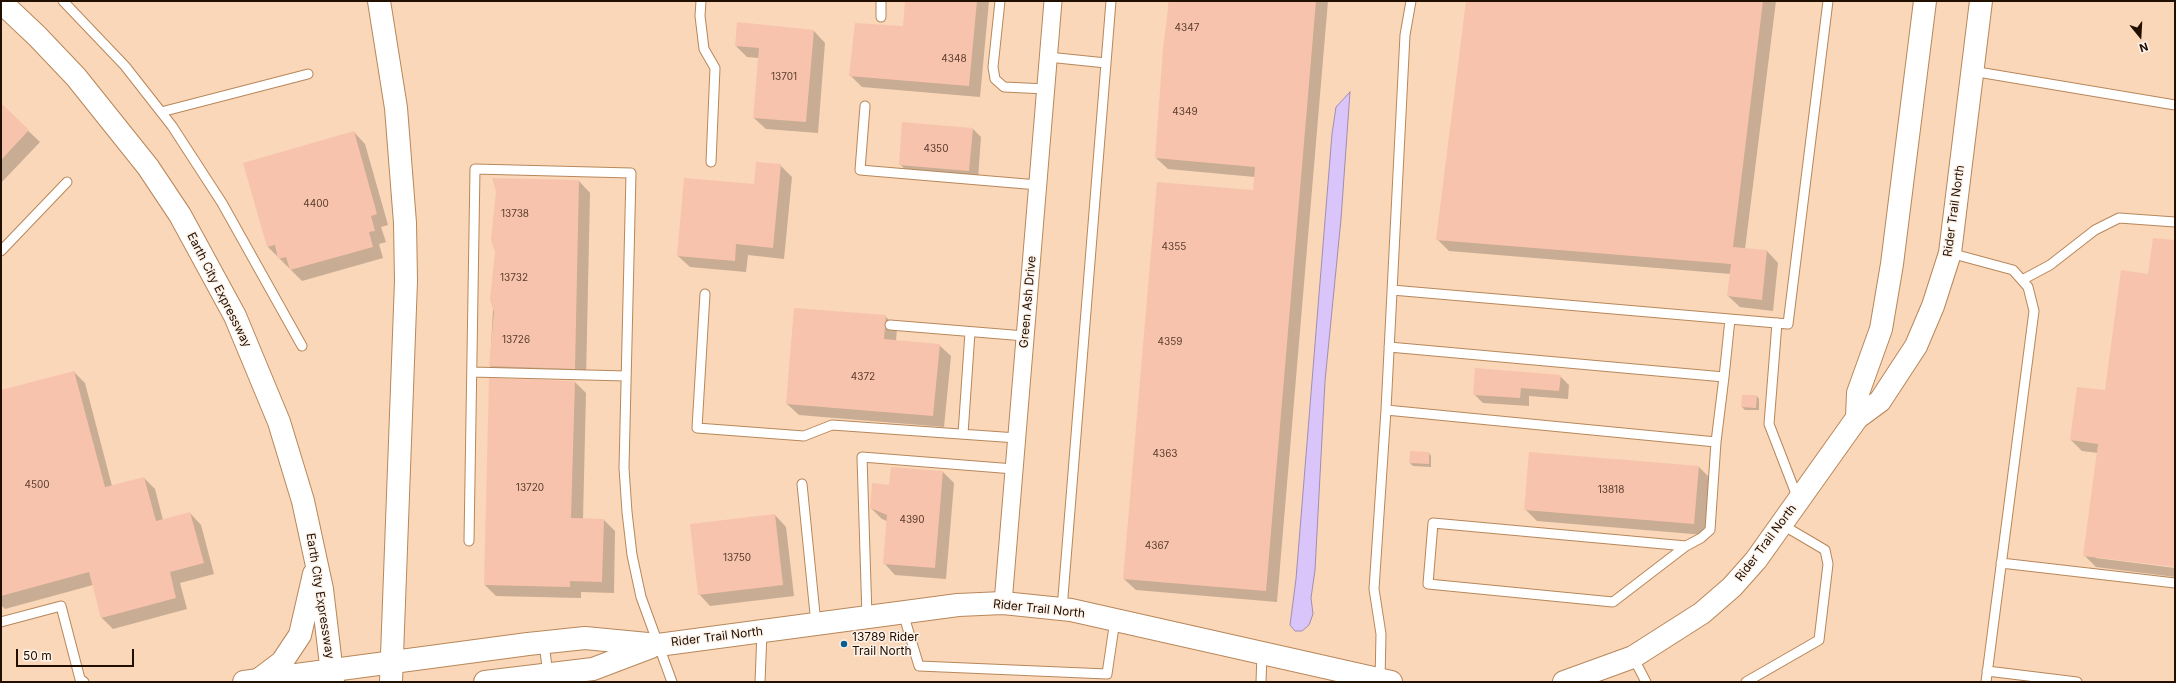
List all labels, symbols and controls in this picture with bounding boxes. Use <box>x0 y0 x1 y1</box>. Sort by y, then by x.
north arrow <box>2120 16 2160 56</box>
house number: 4347 <box>1175 22 1199 34</box>
text: N <box>2138 39 2150 55</box>
house number: 4348 <box>941 53 967 65</box>
house number: 13701 <box>771 71 797 83</box>
house number: 4349 <box>1172 106 1198 118</box>
house number: 4350 <box>923 143 949 155</box>
street label: Rider Trail North <box>1940 164 1968 258</box>
house number: 4400 <box>303 198 329 210</box>
house number: 13738 <box>501 208 529 220</box>
street label: Earth City Expressway <box>184 230 254 350</box>
house number: 4355 <box>1162 241 1186 253</box>
street label: Green Ash Drive <box>1017 255 1039 349</box>
house number: 13732 <box>500 272 528 284</box>
house number: 13726 <box>502 334 530 346</box>
house number: 4359 <box>1158 336 1182 348</box>
house number: 4372 <box>851 371 875 383</box>
house number: 4363 <box>1152 448 1178 460</box>
house number: 4500 <box>24 479 50 491</box>
house number: 13720 <box>516 482 544 494</box>
house number: 13818 <box>1598 484 1624 496</box>
street label: Rider Trail North <box>1732 502 1800 584</box>
house number: 4390 <box>899 514 925 526</box>
street label: Earth City Expressway <box>303 532 337 660</box>
house number: 4367 <box>1145 540 1169 552</box>
house number: 13750 <box>723 552 751 564</box>
street label: Rider Trail North <box>992 597 1086 621</box>
street label: Rider Trail North <box>670 624 764 650</box>
place label: 13789 Rider Trail North <box>852 630 919 658</box>
marker: 13789 Rider Trail North <box>839 639 849 649</box>
scale bar <box>18 641 136 667</box>
text: 50 m <box>23 648 52 663</box>

